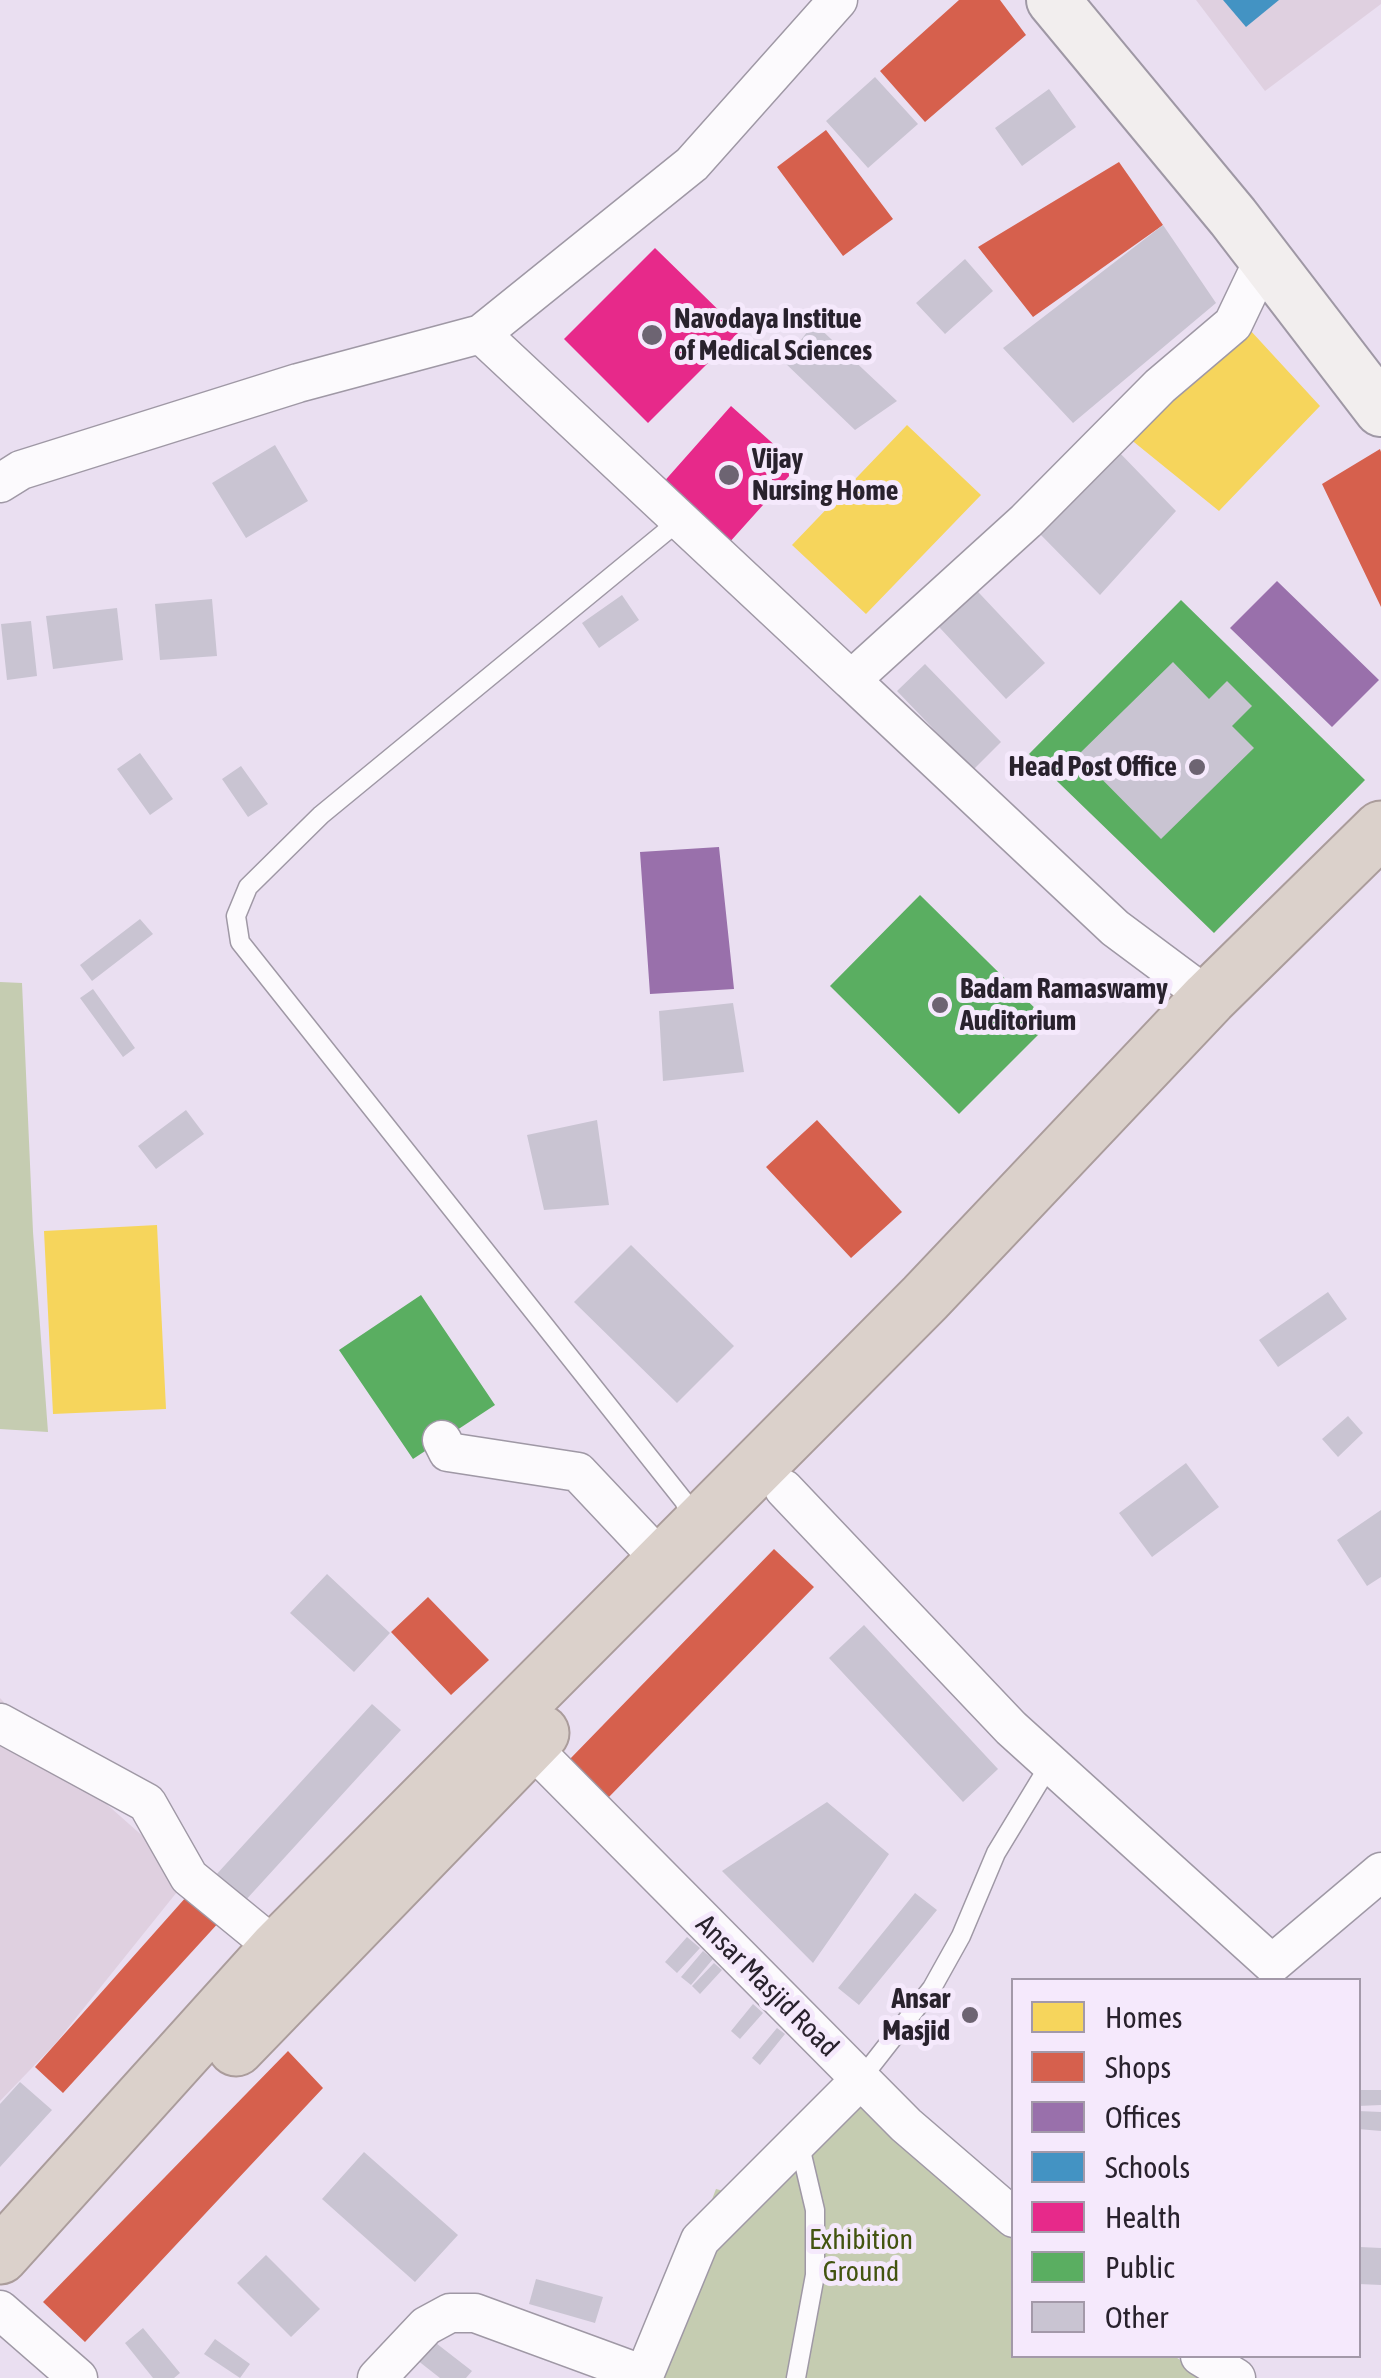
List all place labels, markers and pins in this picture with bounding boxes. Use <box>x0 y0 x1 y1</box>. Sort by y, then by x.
place label: Navodaya Institue of Medical Sciences <box>674 302 872 368</box>
marker: Navodaya Institue of Medical Sciences <box>639 322 665 348</box>
place label: Vijay Nursing Home <box>752 442 898 508</box>
marker: Vijay Nursing Home <box>716 462 742 488</box>
place label: Head Post Office <box>1008 750 1177 784</box>
marker: Head Post Office <box>1186 756 1208 778</box>
place label: Badam Ramaswamy Auditorium <box>960 972 1168 1038</box>
marker: Badam Ramaswamy Auditorium <box>929 994 951 1016</box>
place label: Ansar Masjid <box>882 1982 950 2048</box>
marker: Ansar Masjid <box>959 2004 981 2026</box>

